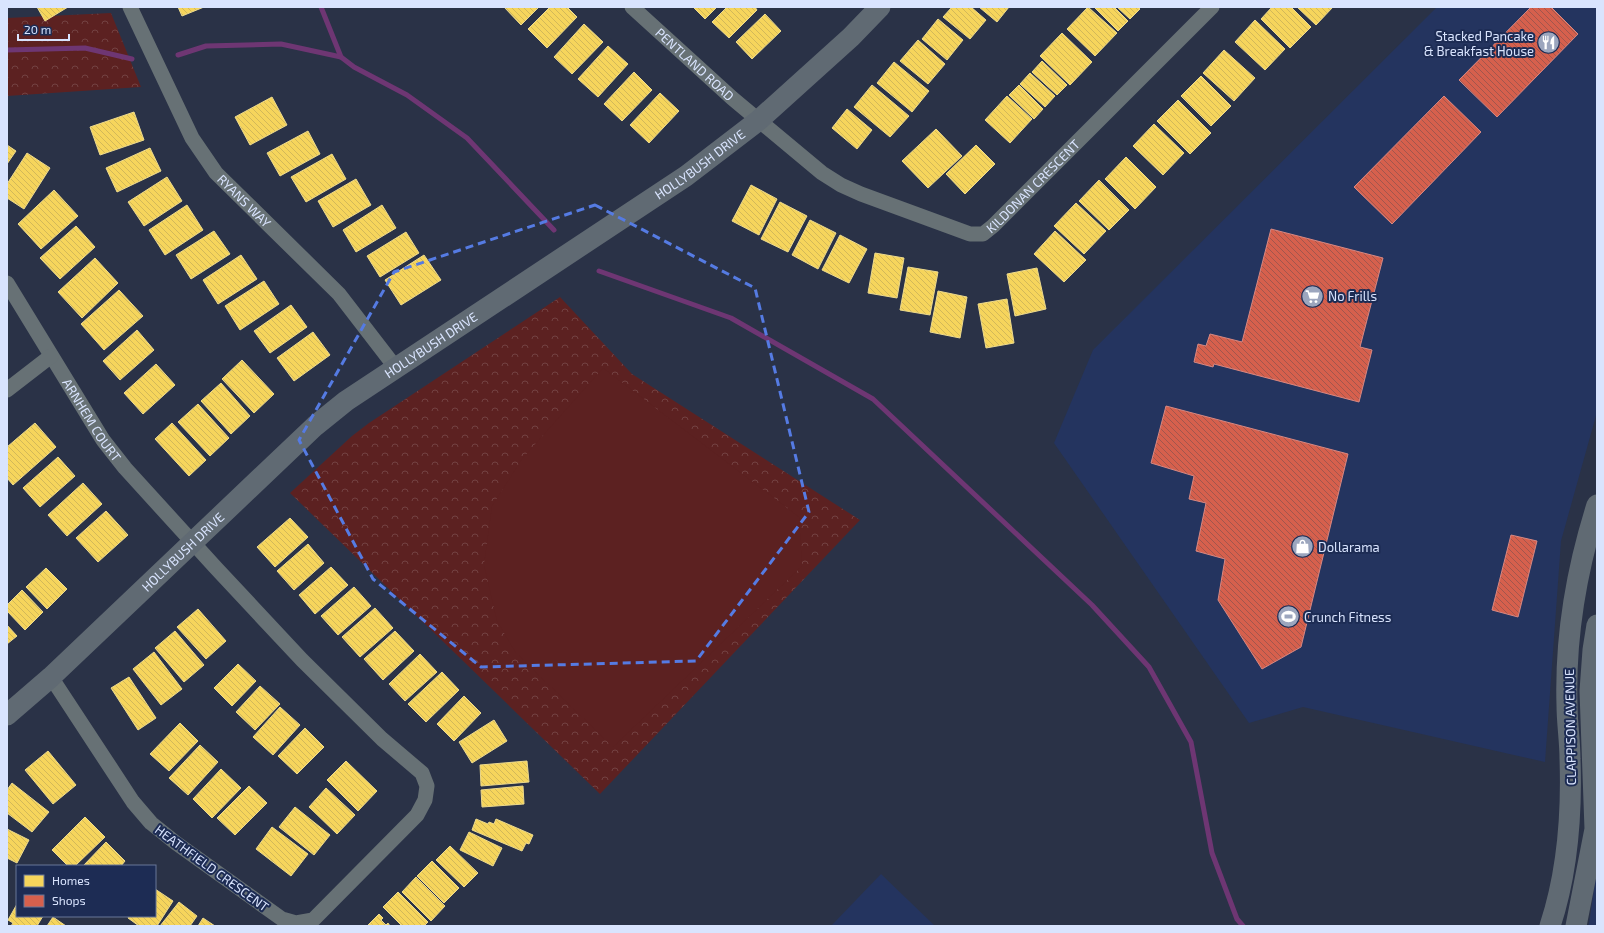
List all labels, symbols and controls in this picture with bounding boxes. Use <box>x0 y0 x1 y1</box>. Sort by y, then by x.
scale bar <box>18 16 69 42</box>
text: 20 m <box>24 22 51 36</box>
street label: PENTLAND ROAD <box>652 24 737 104</box>
place label: Stacked Pancake & Breakfast House <box>1424 28 1534 59</box>
restaurant icon: Stacked Pancake & Breakfast House <box>1536 30 1562 56</box>
street label: HOLLYBUSH DRIVE <box>652 126 748 202</box>
street label: KILDONAN CRESCENT <box>983 136 1083 236</box>
street label: RYANS WAY <box>214 171 275 231</box>
supermarket icon: No Frills <box>1300 283 1326 309</box>
place label: No Frills <box>1328 288 1377 304</box>
street label: HOLLYBUSH DRIVE <box>381 308 480 381</box>
street label: ARNHEM COURT <box>59 375 125 465</box>
street label: HOLLYBUSH DRIVE <box>138 509 227 595</box>
shop icon: Dollarama <box>1289 534 1315 560</box>
place label: Dollarama <box>1318 539 1380 555</box>
sports icon: Crunch Fitness <box>1276 604 1302 630</box>
place label: Crunch Fitness <box>1304 609 1391 625</box>
street label: CLAPPISON AVENUE <box>1561 669 1579 785</box>
street label: HEATHFIELD CRESCENT <box>152 821 272 915</box>
legend <box>16 865 156 917</box>
text: Homes <box>52 873 90 887</box>
text: Shops <box>52 893 86 907</box>

